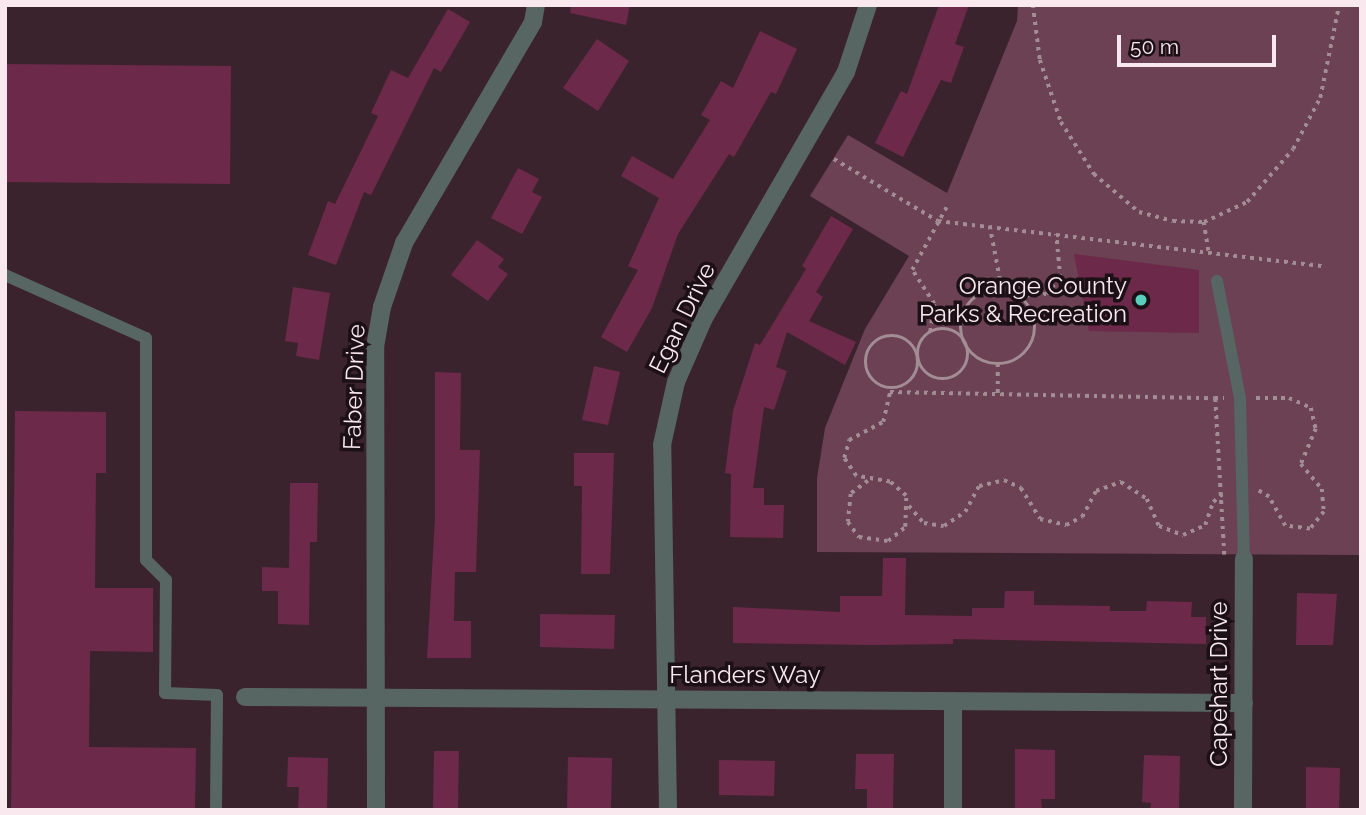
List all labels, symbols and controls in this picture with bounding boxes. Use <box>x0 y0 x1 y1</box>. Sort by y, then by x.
scale bar <box>1121 21 1280 65</box>
text: 50 m <box>1130 34 1179 59</box>
street label: Egan Drive <box>643 258 721 378</box>
place label: Orange County Parks & Recreation <box>919 272 1127 328</box>
marker: Orange County Parks & Recreation <box>1133 292 1149 308</box>
street label: Faber Drive <box>337 323 371 451</box>
street label: Capehart Drive <box>1205 601 1233 767</box>
street label: Flanders Way <box>669 661 821 689</box>

